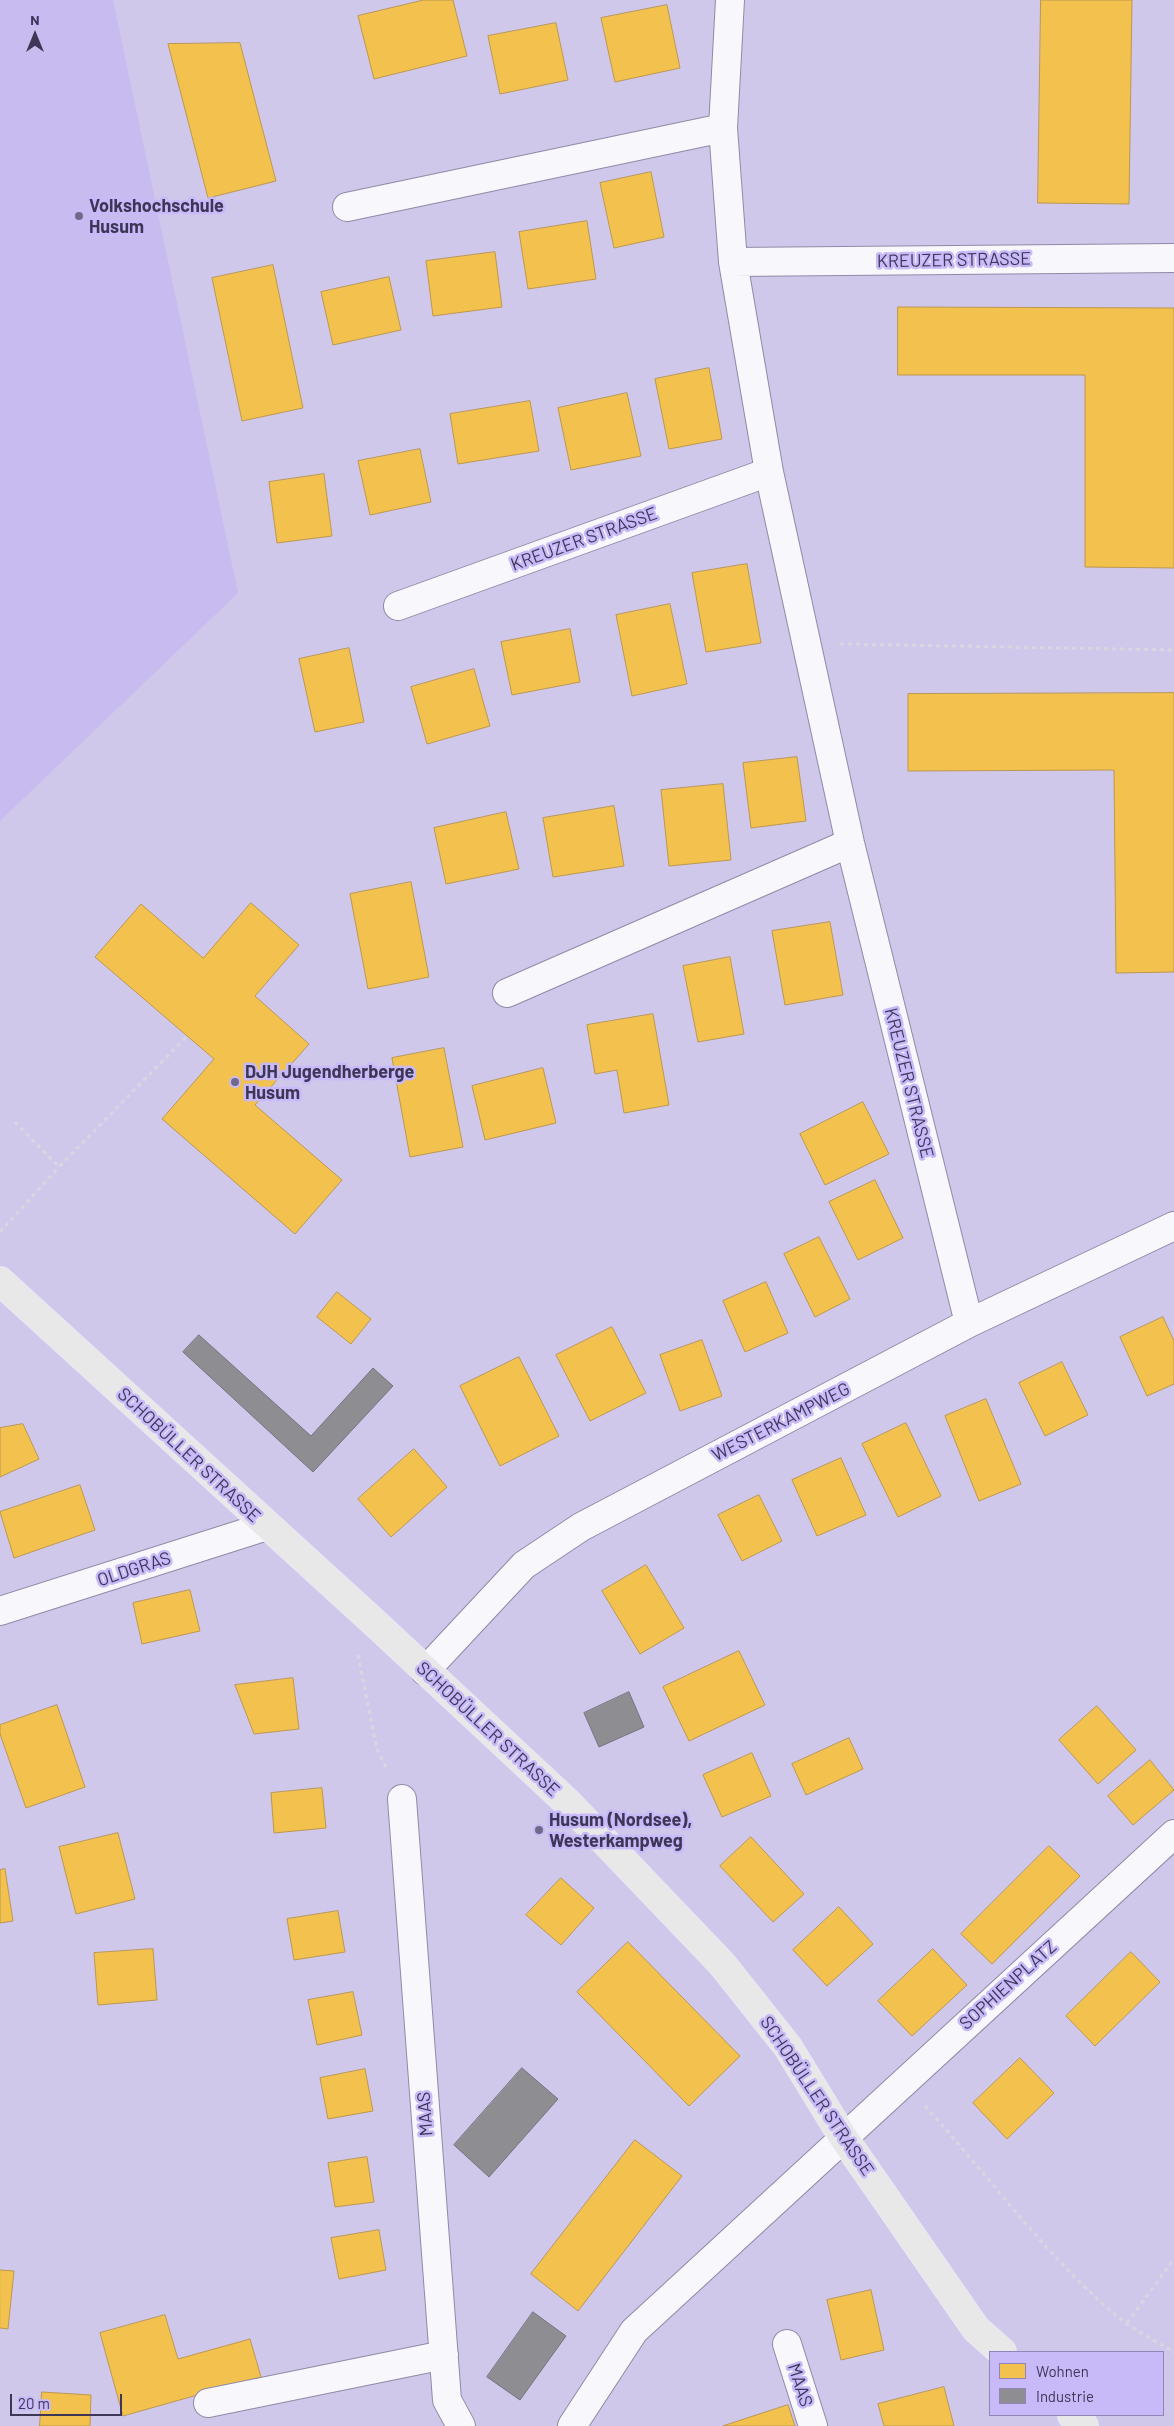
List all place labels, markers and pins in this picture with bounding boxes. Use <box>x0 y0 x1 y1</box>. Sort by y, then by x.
place label: Volkshochschule Husum <box>89 195 224 238</box>
marker: Volkshochschule Husum <box>73 210 85 222</box>
place label: DJH Jugendherberge Husum <box>245 1061 414 1104</box>
marker: DJH Jugendherberge Husum <box>229 1076 241 1088</box>
place label: Husum (Nordsee), Westerkampweg <box>549 1809 692 1852</box>
marker: Husum (Nordsee), Westerkampweg <box>533 1824 545 1836</box>

